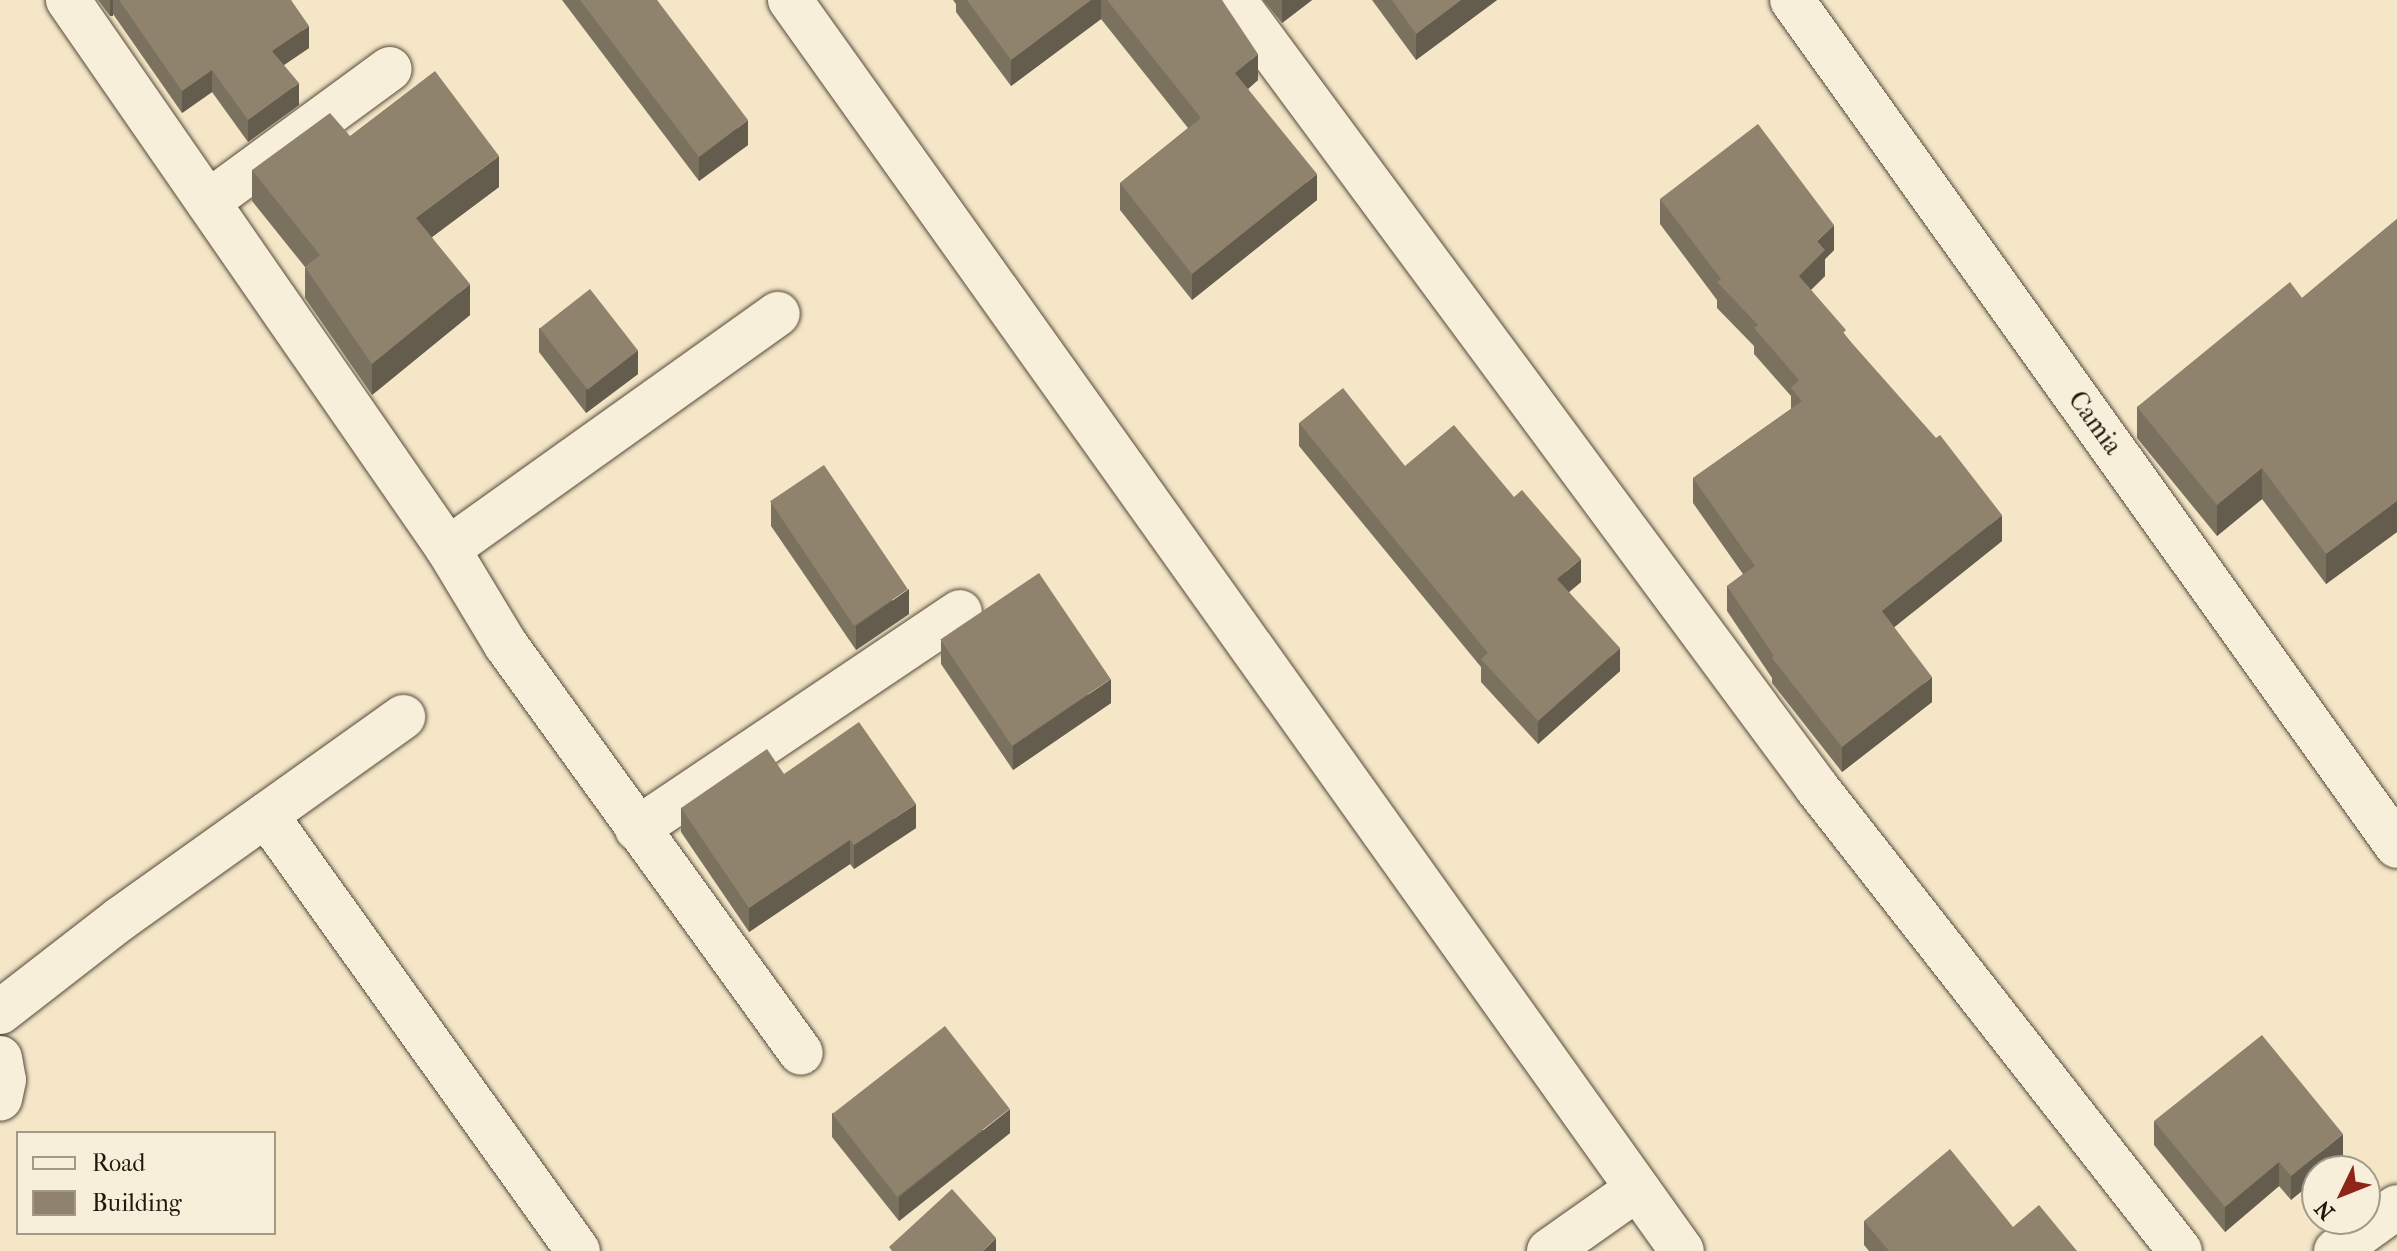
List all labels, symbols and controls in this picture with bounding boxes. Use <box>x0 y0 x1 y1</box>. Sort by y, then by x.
street label: Camia <box>2062 385 2128 461</box>
legend <box>16 1131 276 1235</box>
text: Road <box>92 1149 145 1177</box>
north arrow <box>2301 1155 2381 1235</box>
text: Building <box>92 1189 182 1217</box>
text: N <box>2310 1195 2340 1225</box>

